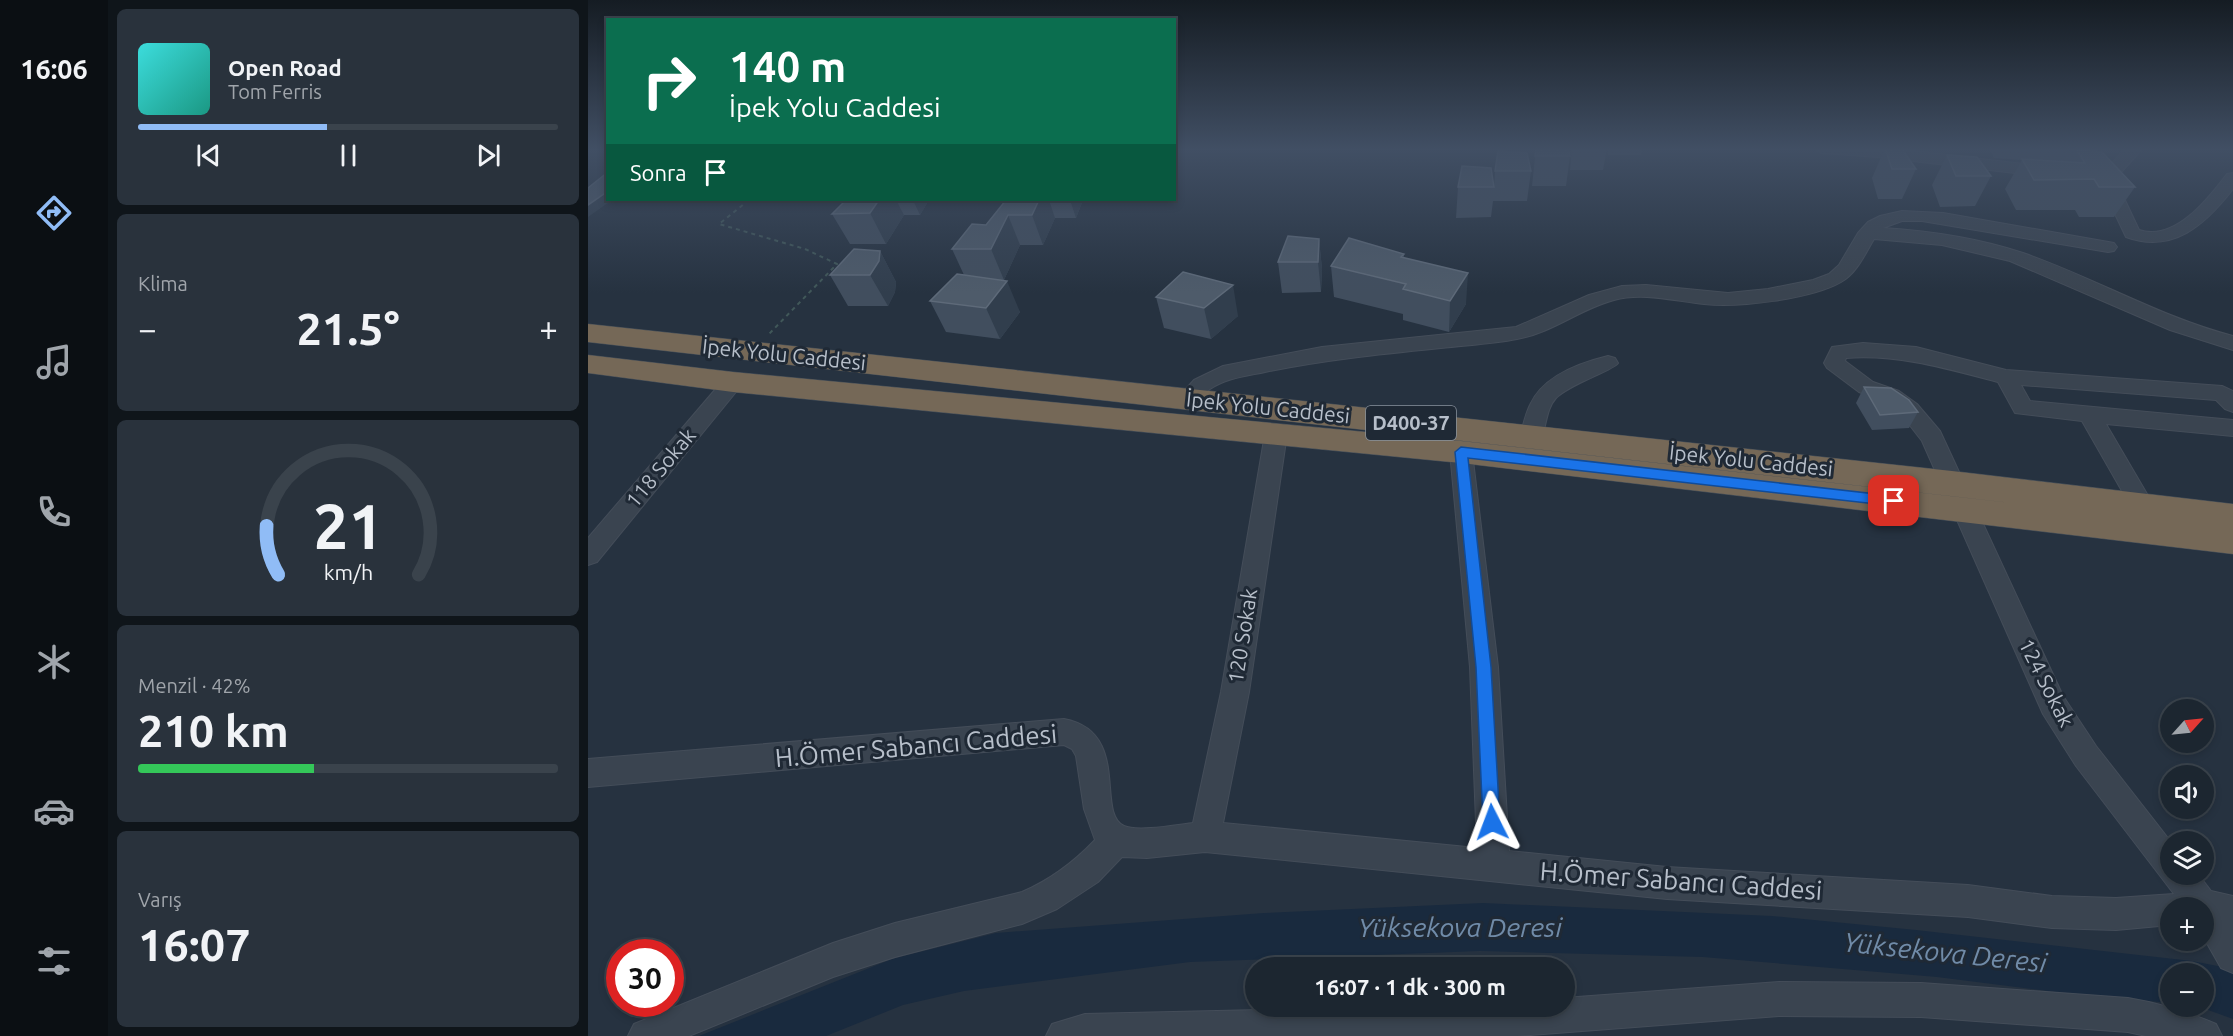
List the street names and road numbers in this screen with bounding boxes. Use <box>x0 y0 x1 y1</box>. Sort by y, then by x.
street label: İpek Yolu Caddesi <box>701 333 867 375</box>
street label: İpek Yolu Caddesi <box>1185 386 1351 428</box>
road number: D400-37 <box>1366 406 1456 440</box>
street label: 118 Sokak <box>620 423 700 512</box>
street label: İpek Yolu Caddesi <box>1668 439 1834 481</box>
street label: 120 Sokak <box>1223 586 1261 685</box>
street label: 124 Sokak <box>2014 634 2079 731</box>
street label: H.Ömer Sabancı Caddesi <box>774 719 1058 772</box>
street label: H.Ömer Sabancı Caddesi <box>1539 856 1823 905</box>

